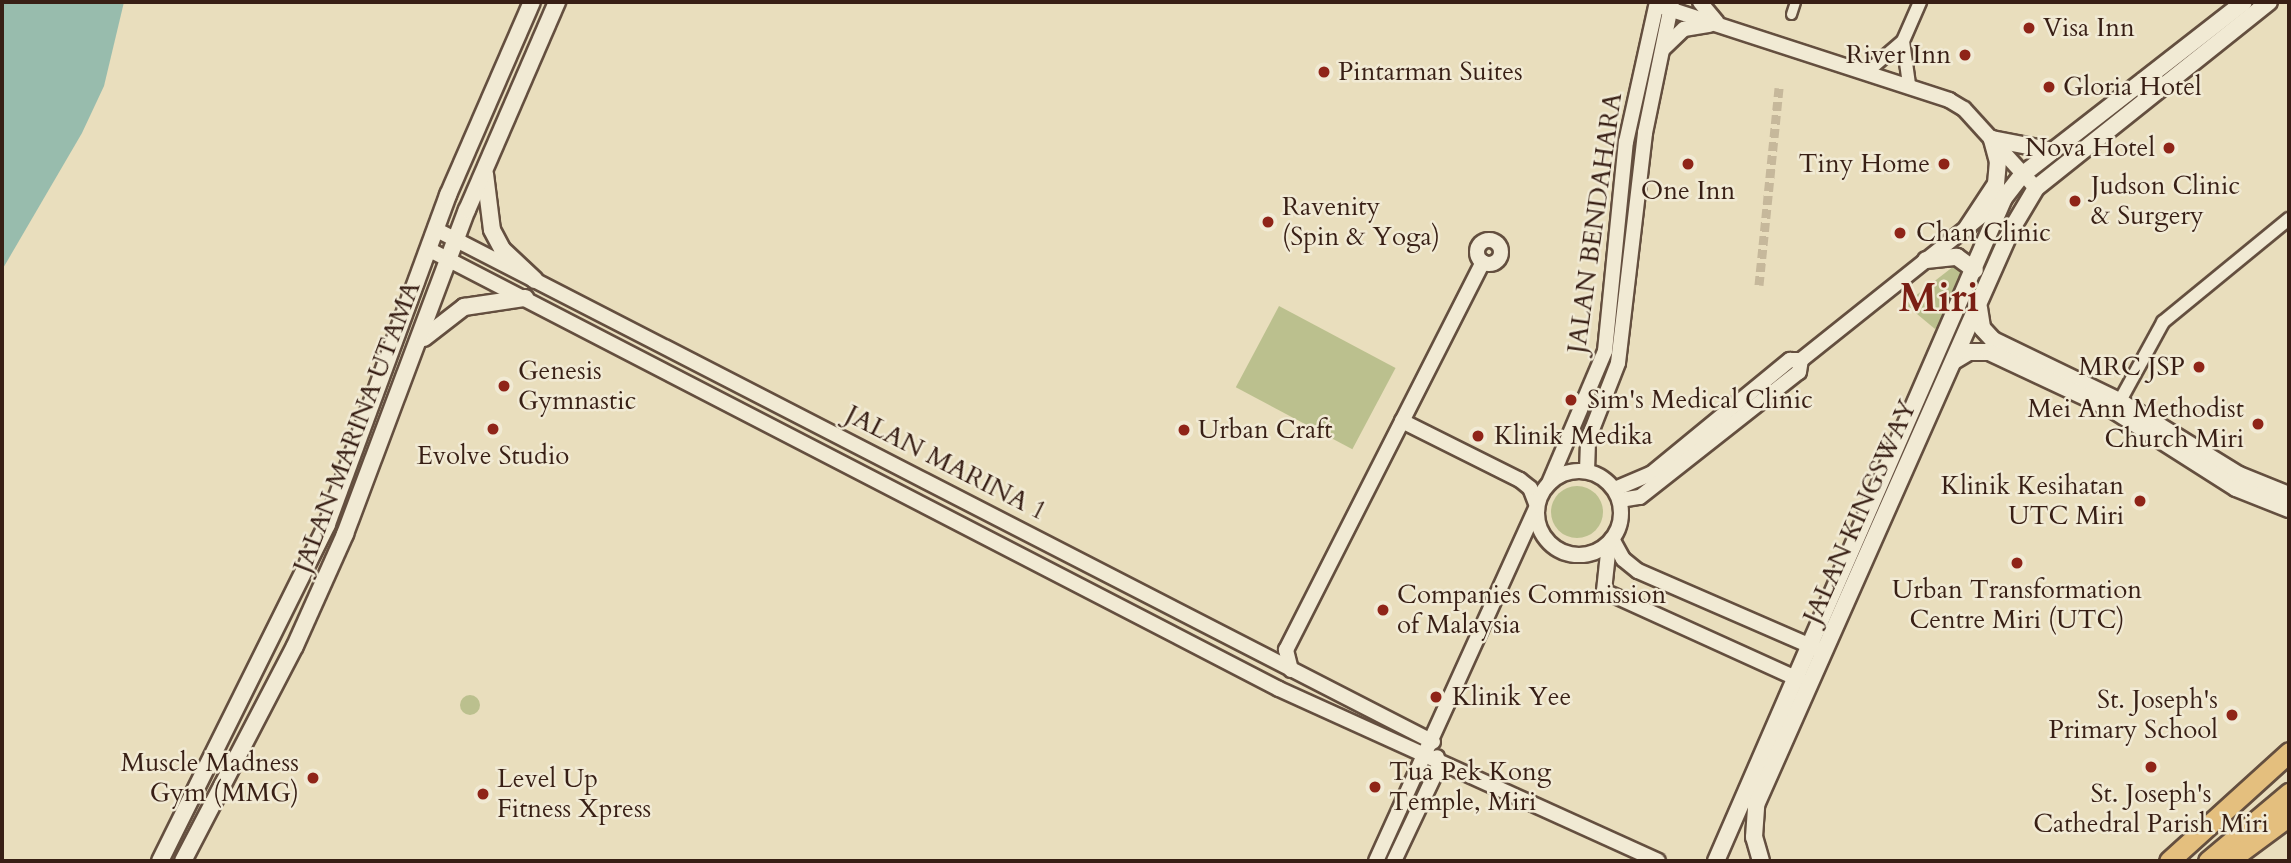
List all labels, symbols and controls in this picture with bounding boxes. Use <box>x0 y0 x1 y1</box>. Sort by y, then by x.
place label: Visa Inn <box>2043 12 2135 44</box>
marker: Visa Inn <box>2021 20 2037 36</box>
place label: River Inn <box>1846 39 1951 71</box>
marker: River Inn <box>1957 47 1973 63</box>
place label: Pintarman Suites <box>1338 56 1523 88</box>
marker: Pintarman Suites <box>1316 64 1332 80</box>
place label: Gloria Hotel <box>2063 71 2202 103</box>
marker: Gloria Hotel <box>2041 79 2057 95</box>
street label: JALAN BENDAHARA <box>1561 91 1629 355</box>
place label: Nova Hotel <box>2025 132 2155 164</box>
marker: Nova Hotel <box>2161 140 2177 156</box>
place label: Tiny Home <box>1799 148 1930 180</box>
marker: One Inn <box>1680 156 1696 172</box>
marker: Tiny Home <box>1936 156 1952 172</box>
place label: Judson Clinic & Surgery <box>2091 170 2240 232</box>
place label: One Inn <box>1641 175 1735 207</box>
place label: Ravenity (Spin & Yoga) <box>1282 191 1440 252</box>
marker: Judson Clinic & Surgery <box>2065 191 2085 211</box>
marker: Ravenity (Spin & Yoga) <box>1260 214 1276 230</box>
place label: Chan Clinic <box>1916 217 2051 249</box>
marker: Chan Clinic <box>1890 223 1910 243</box>
district label: Miri <box>1899 275 1979 323</box>
street label: JALAN MARINA UTAMA <box>287 277 427 577</box>
place label: MRC JSP <box>2078 351 2185 383</box>
place label: Genesis Gymnastic <box>518 355 636 416</box>
marker: MRC JSP <box>2191 359 2207 375</box>
marker: Genesis Gymnastic <box>496 378 512 394</box>
place label: Sim's Medical Clinic <box>1587 384 1813 416</box>
marker: Sim's Medical Clinic <box>1561 390 1581 410</box>
place label: Mei Ann Methodist Church Miri <box>2027 393 2244 454</box>
street label: JALAN KINGSWAY <box>1797 395 1923 629</box>
street label: JALAN MARINA 1 <box>840 399 1052 527</box>
place label: Urban Craft <box>1198 414 1332 446</box>
marker: Mei Ann Methodist Church Miri <box>2250 416 2266 432</box>
place label: Klinik Medika <box>1494 420 1653 452</box>
marker: Evolve Studio <box>485 421 501 437</box>
marker: Urban Craft <box>1176 422 1192 438</box>
marker: Klinik Medika <box>1468 426 1488 446</box>
place label: Evolve Studio <box>417 440 569 472</box>
place label: Klinik Kesihatan UTC Miri <box>1941 470 2124 532</box>
marker: Klinik Kesihatan UTC Miri <box>2130 491 2150 511</box>
marker: Urban Transformation Centre Miri (UTC) <box>2009 555 2025 571</box>
place label: Urban Transformation Centre Miri (UTC) <box>1892 574 2142 636</box>
place label: Companies Commission of Malaysia <box>1397 579 1666 640</box>
marker: Companies Commission of Malaysia <box>1375 602 1391 618</box>
place label: Klinik Yee <box>1452 681 1571 713</box>
place label: St. Joseph's Primary School <box>2049 684 2218 746</box>
marker: Klinik Yee <box>1426 687 1446 707</box>
marker: St. Joseph's Primary School <box>2224 707 2240 723</box>
place label: Muscle Madness Gym (MMG) <box>121 747 299 808</box>
place label: Tua Pek Kong Temple, Miri <box>1389 756 1551 818</box>
marker: St. Joseph's Cathedral Parish Miri <box>2143 759 2159 775</box>
place label: Level Up Fitness Xpress <box>497 763 651 824</box>
marker: Muscle Madness Gym (MMG) <box>305 770 321 786</box>
place label: St. Joseph's Cathedral Parish Miri <box>2033 778 2269 840</box>
marker: Tua Pek Kong Temple, Miri <box>1367 779 1383 795</box>
marker: Level Up Fitness Xpress <box>475 786 491 802</box>

